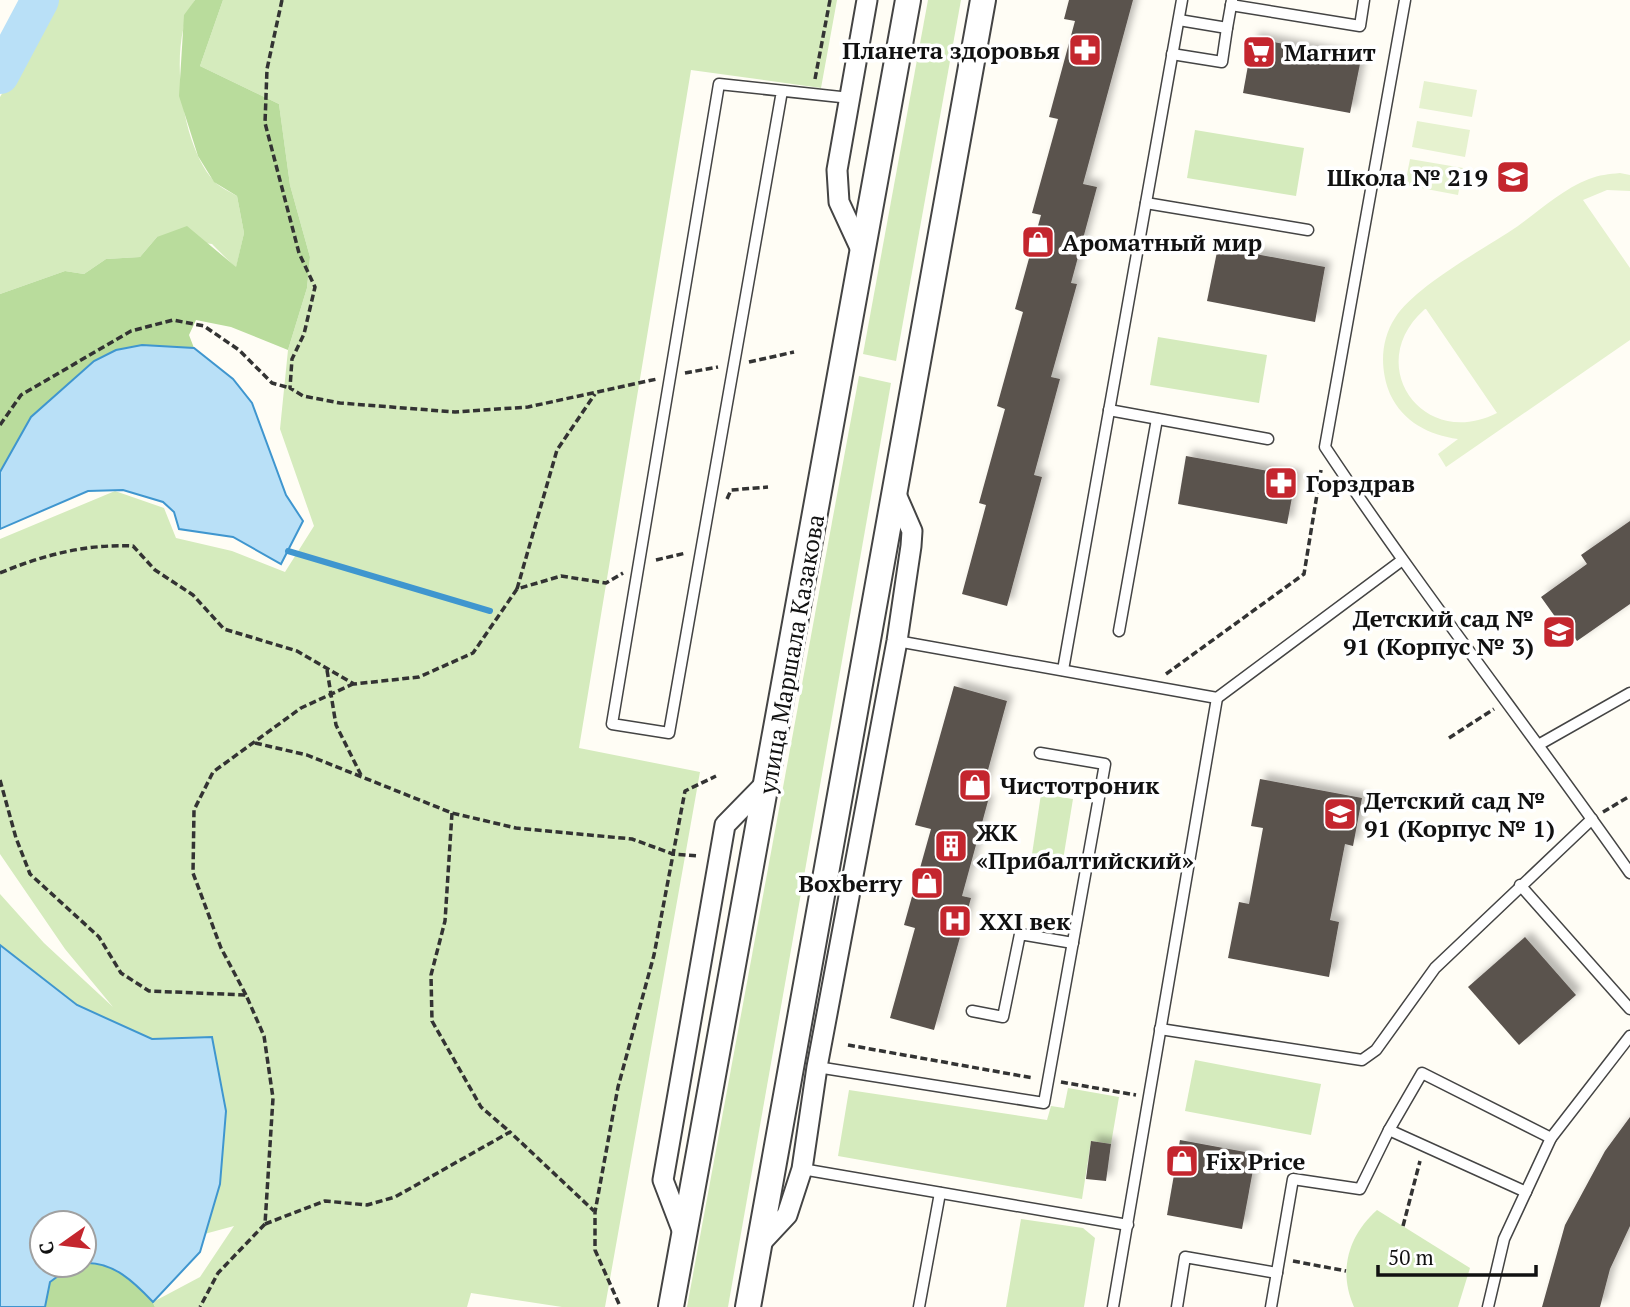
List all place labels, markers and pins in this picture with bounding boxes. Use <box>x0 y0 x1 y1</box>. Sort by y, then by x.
pharmacy icon: Планета здоровья <box>1066 31 1104 69</box>
supermarket icon: Магнит <box>1240 33 1278 71</box>
place label: Планета здоровья <box>842 34 1060 66</box>
place label: Магнит <box>1284 36 1376 68</box>
school or university icon: Школа № 219 <box>1494 158 1532 196</box>
place label: Школа № 219 <box>1327 161 1488 193</box>
shop icon: Ароматный мир <box>1019 223 1057 261</box>
place label: Ароматный мир <box>1062 226 1262 258</box>
pharmacy icon: Горздрав <box>1262 464 1300 502</box>
place label: Горздрав <box>1306 467 1415 499</box>
place label: Детский сад № 91 (Корпус № 3) <box>1343 602 1534 662</box>
school or university icon: Детский сад № 91 (Корпус № 3) <box>1540 613 1578 651</box>
shop icon: Чистотроник <box>956 766 994 804</box>
place label: Чистотроник <box>1000 769 1160 801</box>
place label: Детский сад № 91 (Корпус № 1) <box>1364 784 1555 844</box>
school or university icon: Детский сад № 91 (Корпус № 1) <box>1321 795 1359 833</box>
place label: ЖК «Прибалтийский» <box>976 816 1194 876</box>
building icon: ЖК «Прибалтийский» <box>932 827 970 865</box>
shop icon: Boxberry <box>908 864 946 902</box>
place label: Boxberry <box>799 867 903 899</box>
hospital icon: XXI век <box>936 902 974 940</box>
place label: XXI век <box>979 905 1071 937</box>
shop icon: Fix Price <box>1163 1142 1201 1180</box>
place label: Fix Price <box>1206 1145 1305 1177</box>

